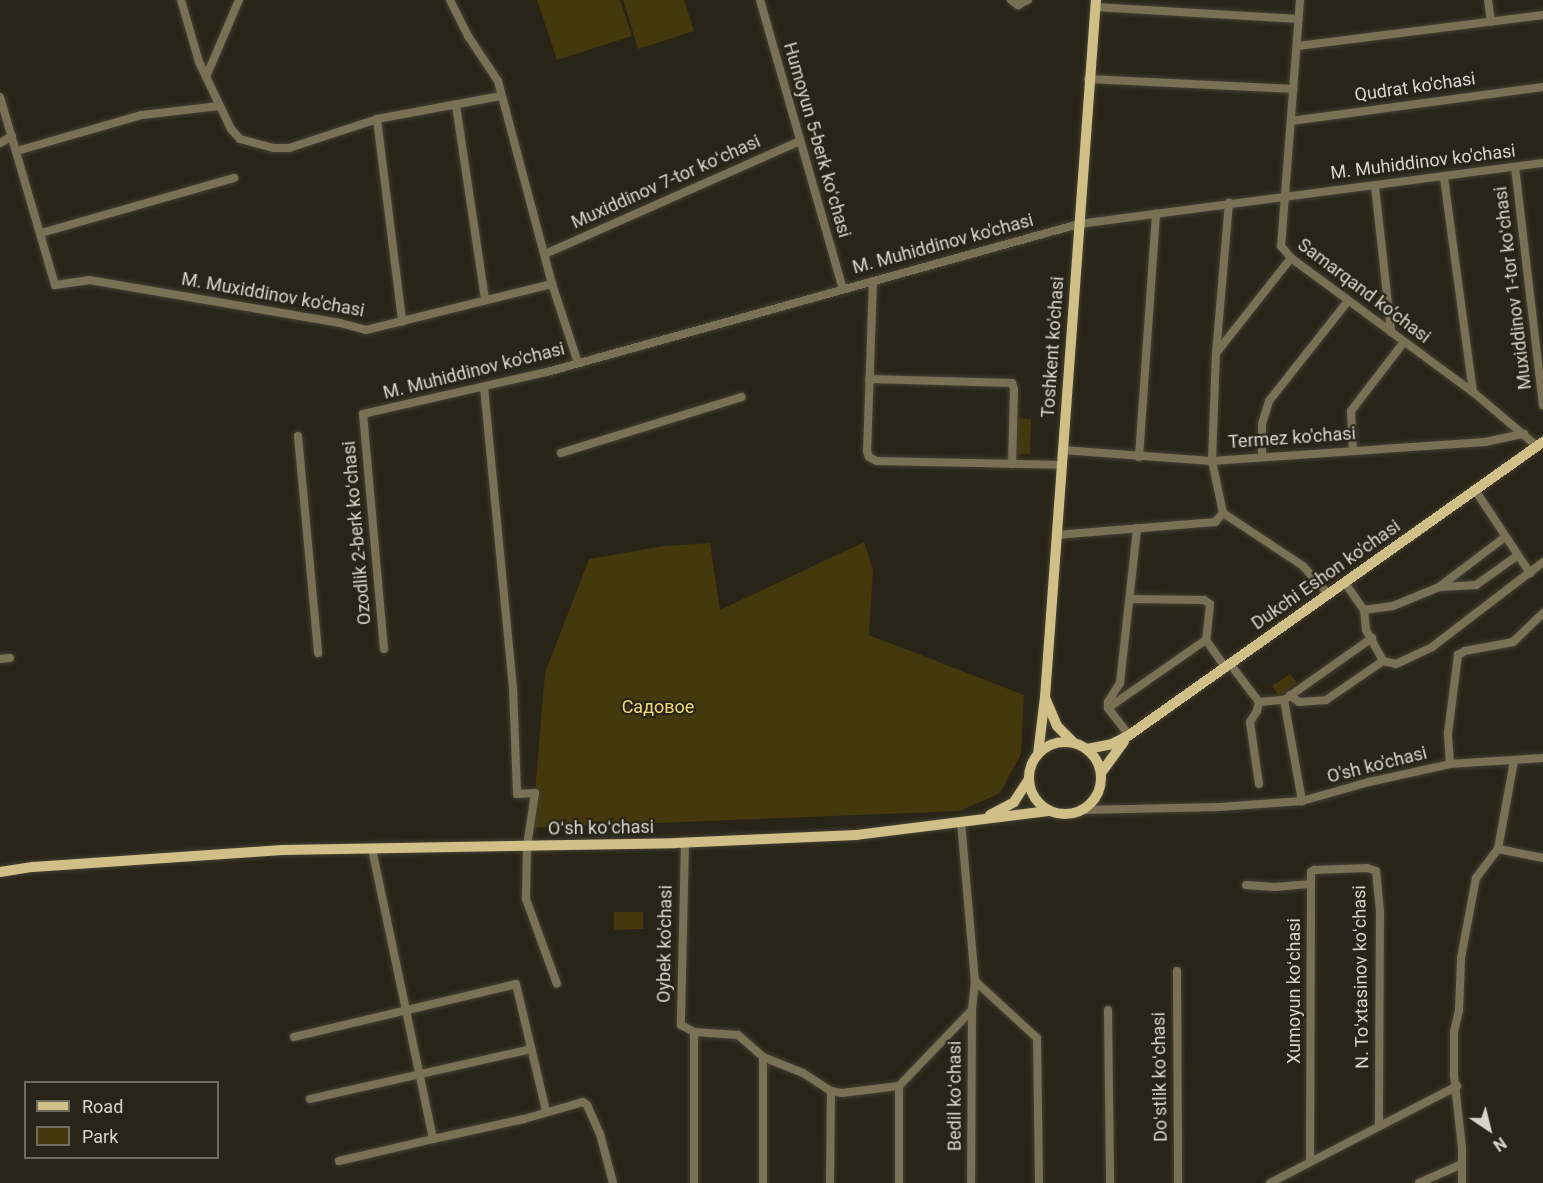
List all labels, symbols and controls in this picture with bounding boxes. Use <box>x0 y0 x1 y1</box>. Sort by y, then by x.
street label: Humoyun 5-berk koʻchasi <box>779 40 855 240</box>
street label: Qudrat ko'chasi <box>1353 68 1477 106</box>
street label: Muxiddinov 7-tor koʻchasi <box>568 131 764 233</box>
street label: M. Muhiddinov ko'chasi <box>1329 140 1517 184</box>
street label: Muxiddinov 1-tor koʻchasi <box>1490 185 1536 391</box>
street label: M. Muhiddinov ko'chasi <box>850 209 1036 279</box>
street label: Samarqand ko‘chasi <box>1293 234 1435 348</box>
street label: M. Muxiddinov ko'chasi <box>180 268 366 322</box>
street label: Toshkent ko'chasi <box>1037 276 1069 418</box>
street label: M. Muhiddinov ko'chasi <box>381 338 567 404</box>
street label: Termez ko'chasi <box>1227 423 1357 453</box>
street label: Ozodlik 2-berk koʻchasi <box>338 440 376 626</box>
street label: Dukchi Eshon ko'chasi <box>1247 516 1405 634</box>
park label: Садовое <box>622 696 694 718</box>
street label: O'sh ko'chasi <box>1325 742 1429 788</box>
street label: Oʻsh koʻchasi <box>548 816 654 840</box>
street label: Oybek ko'chasi <box>653 885 677 1003</box>
street label: N. Toʻxtasinov koʻchasi <box>1349 885 1373 1069</box>
street label: Xumoyun koʻchasi <box>1283 918 1305 1064</box>
street label: Doʻstlik koʻchasi <box>1148 1012 1172 1142</box>
street label: Bedil koʻchasi <box>944 1041 966 1151</box>
legend <box>24 1081 219 1159</box>
text: Road <box>82 1096 123 1117</box>
north arrow <box>1459 1099 1519 1159</box>
text: Park <box>82 1126 118 1147</box>
text: N <box>1490 1133 1510 1155</box>

